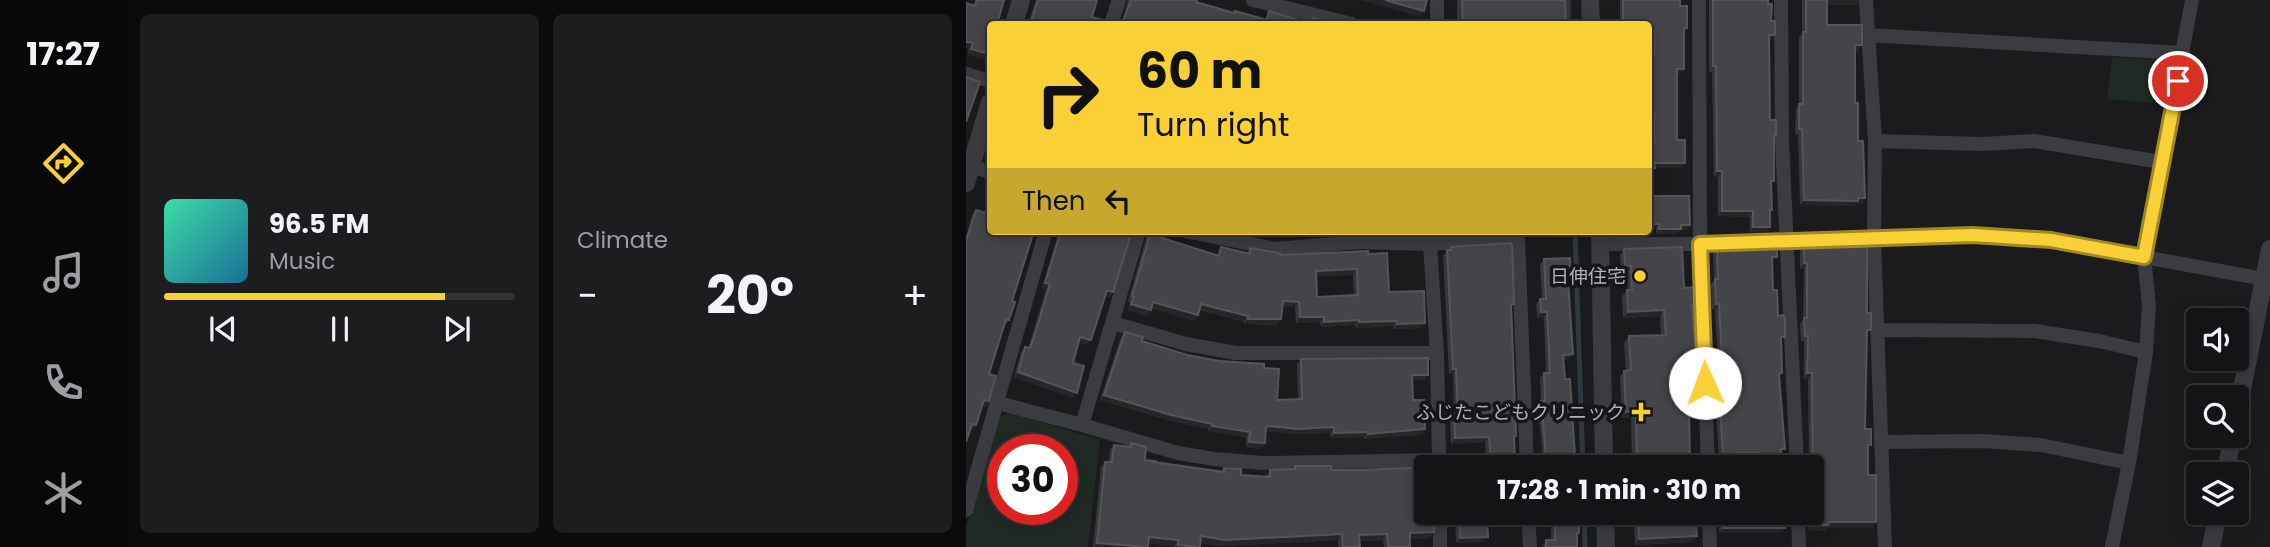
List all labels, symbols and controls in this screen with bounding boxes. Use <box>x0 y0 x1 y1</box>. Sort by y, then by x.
text: 17:27 <box>26 31 100 76</box>
text: 60 m <box>1137 37 1262 105</box>
icon: right <box>1022 49 1113 140</box>
pin <box>2148 51 2208 111</box>
icon: arrive <box>2159 62 2197 100</box>
text: Turn right <box>1137 102 1289 147</box>
icon: directions <box>39 139 88 188</box>
icon: left <box>1099 182 1137 220</box>
text: Then <box>1022 183 1085 219</box>
text: 96.5 FM <box>269 206 369 242</box>
text: Climate <box>577 224 668 256</box>
text: Music <box>269 245 335 277</box>
icon: music <box>39 248 88 297</box>
text: 20° <box>706 259 794 332</box>
place label: 日伸住宅 <box>1550 263 1626 290</box>
marker: 日伸住宅 <box>1632 268 1648 284</box>
text: − <box>577 269 598 322</box>
text: + <box>902 269 928 322</box>
map controls <box>2186 308 2249 525</box>
button: sound <box>2186 308 2249 371</box>
icon: previous <box>204 310 242 348</box>
icon: pause <box>321 310 359 348</box>
icon: next <box>438 310 476 348</box>
position arrow <box>1668 346 1742 420</box>
icon: phone <box>39 358 88 407</box>
button: search <box>2186 385 2249 448</box>
place label: ふじたこどもクリニック <box>1416 399 1625 426</box>
marker: ふじたこどもクリニック <box>1631 402 1651 422</box>
speed limit sign: 30 <box>987 434 1078 525</box>
button: layers <box>2186 462 2249 525</box>
icon: climate <box>39 468 88 517</box>
text: 17:28 · 1 min · 310 m <box>1497 472 1741 508</box>

